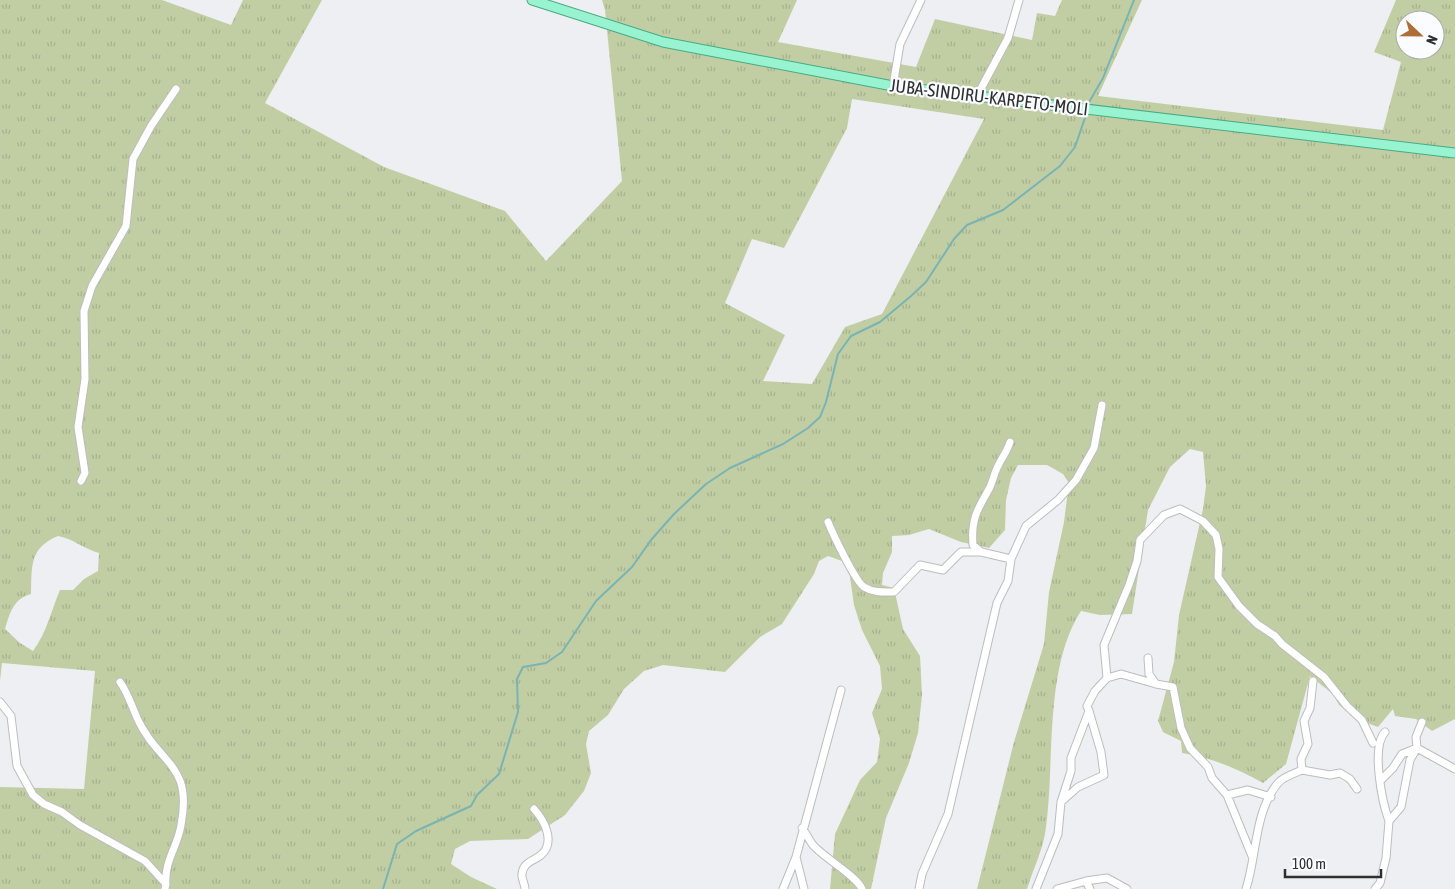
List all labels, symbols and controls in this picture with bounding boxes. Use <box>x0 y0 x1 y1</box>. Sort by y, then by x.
north arrow <box>1395 10 1445 60</box>
text: N <box>1423 33 1441 47</box>
street label: JUBA-SINDIRU-KARPETO-MOLI <box>889 74 1089 120</box>
scale bar <box>1285 846 1381 878</box>
text: 100 m <box>1292 855 1326 872</box>

